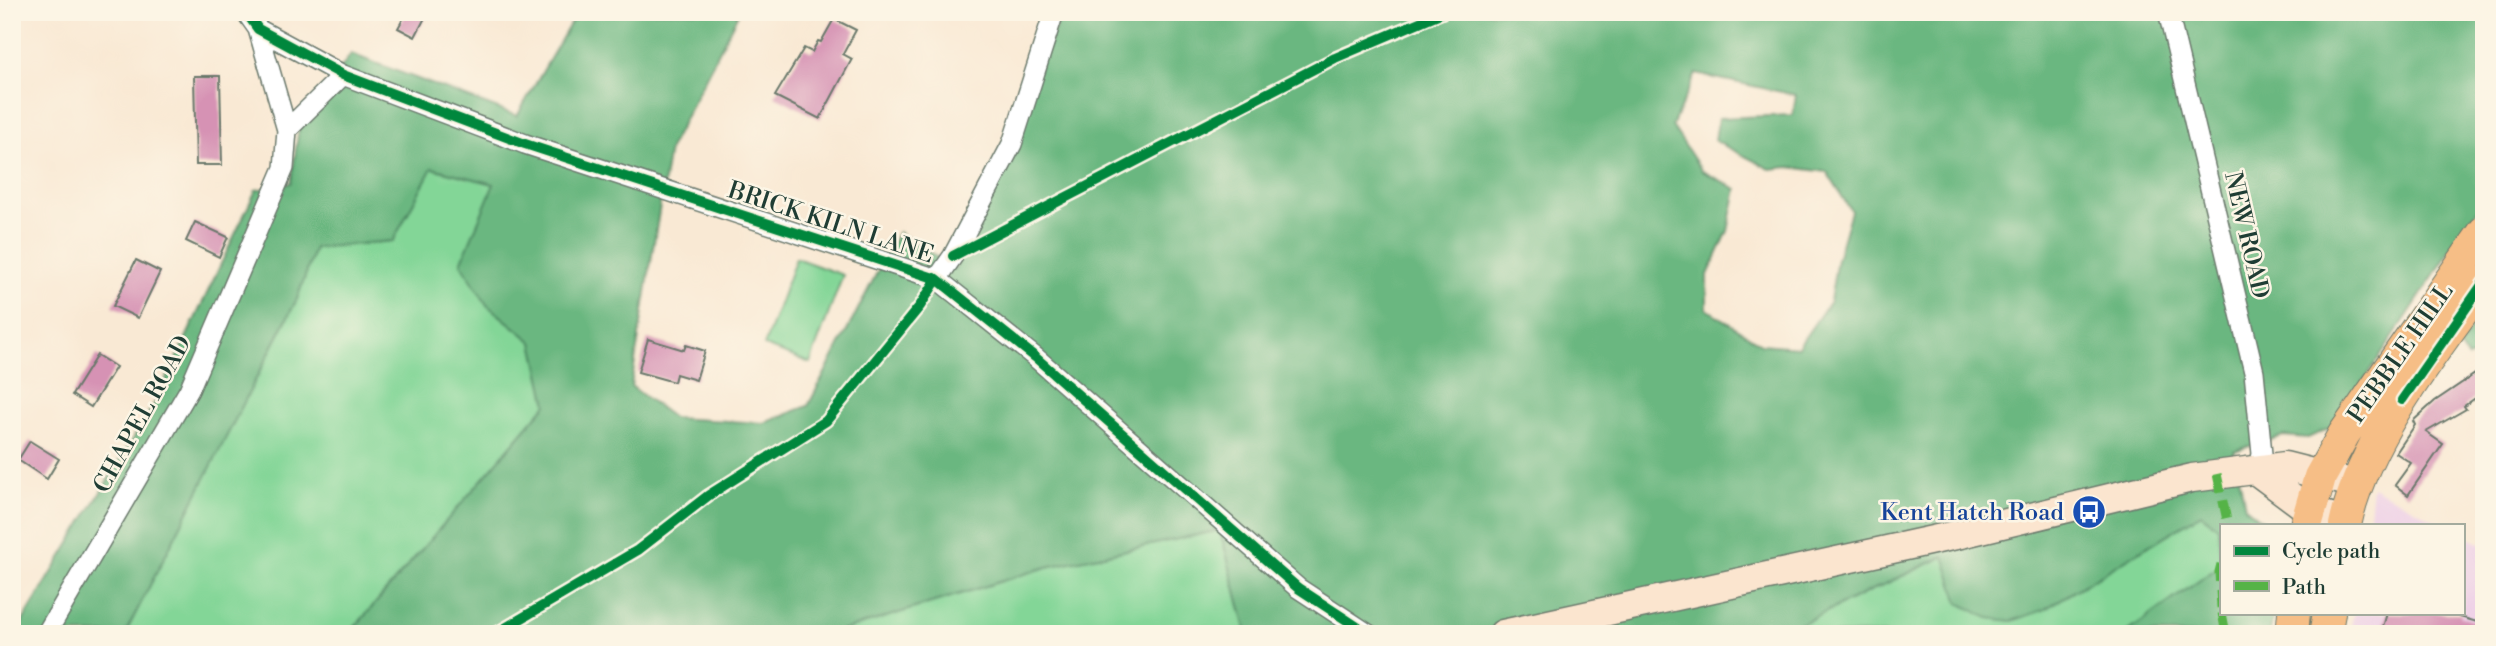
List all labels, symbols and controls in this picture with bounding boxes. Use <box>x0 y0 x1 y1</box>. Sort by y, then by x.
street label: NEW ROAD <box>2217 169 2275 302</box>
street label: BRICK KILN LANE <box>723 175 937 270</box>
street label: PEBBLE HILL <box>2341 278 2460 429</box>
street label: CHAPEL ROAD <box>87 331 198 498</box>
bus stop icon: Kent Hatch Road <box>2070 493 2108 531</box>
place label: Kent Hatch Road <box>1880 498 2064 528</box>
legend <box>2220 524 2464 614</box>
text: Cycle path <box>2282 539 2381 565</box>
text: Path <box>2282 575 2327 601</box>

